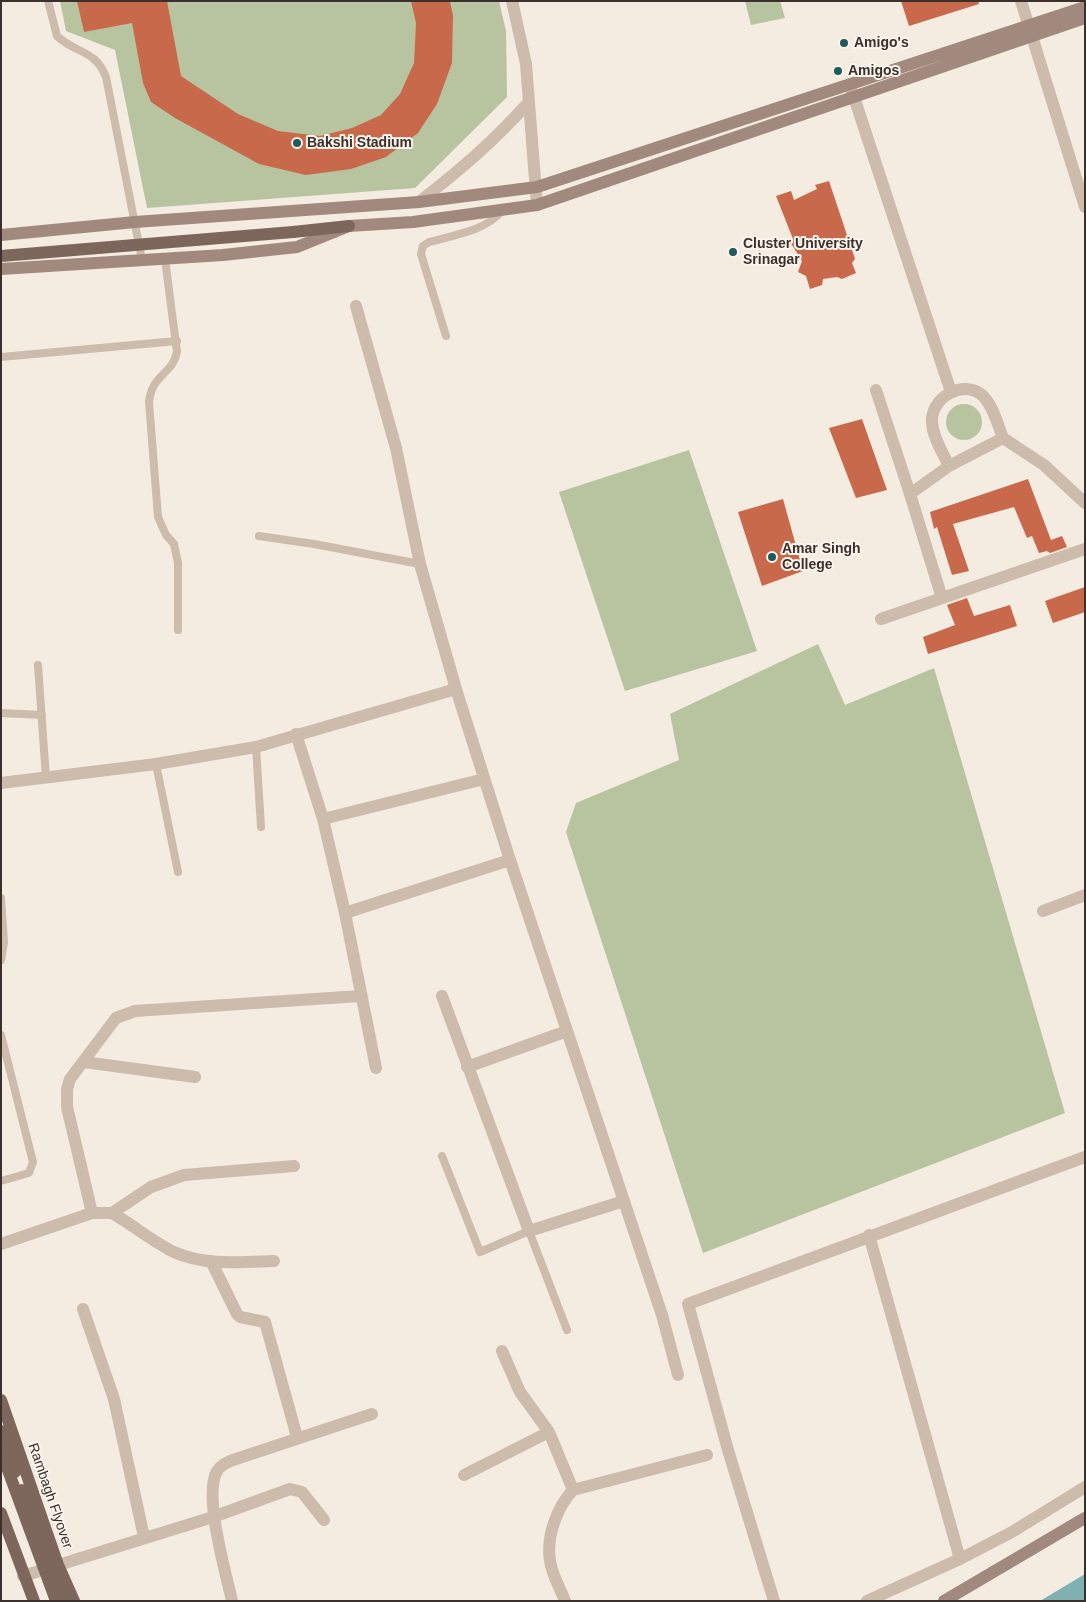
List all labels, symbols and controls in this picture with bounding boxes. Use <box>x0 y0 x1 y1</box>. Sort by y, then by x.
place label: Amigo's <box>854 35 909 51</box>
marker: Amigo's <box>838 37 850 49</box>
place label: Amigos <box>848 63 899 79</box>
marker: Amigos <box>832 65 844 77</box>
place label: Bakshi Stadium <box>307 135 412 151</box>
marker: Bakshi Stadium <box>291 137 303 149</box>
place label: Cluster University Srinagar <box>743 236 863 268</box>
marker: Cluster University Srinagar <box>727 246 739 258</box>
place label: Amar Singh College <box>782 541 861 574</box>
marker: Amar Singh College <box>766 551 778 563</box>
street label: Rambagh Flyover <box>24 1441 76 1551</box>

